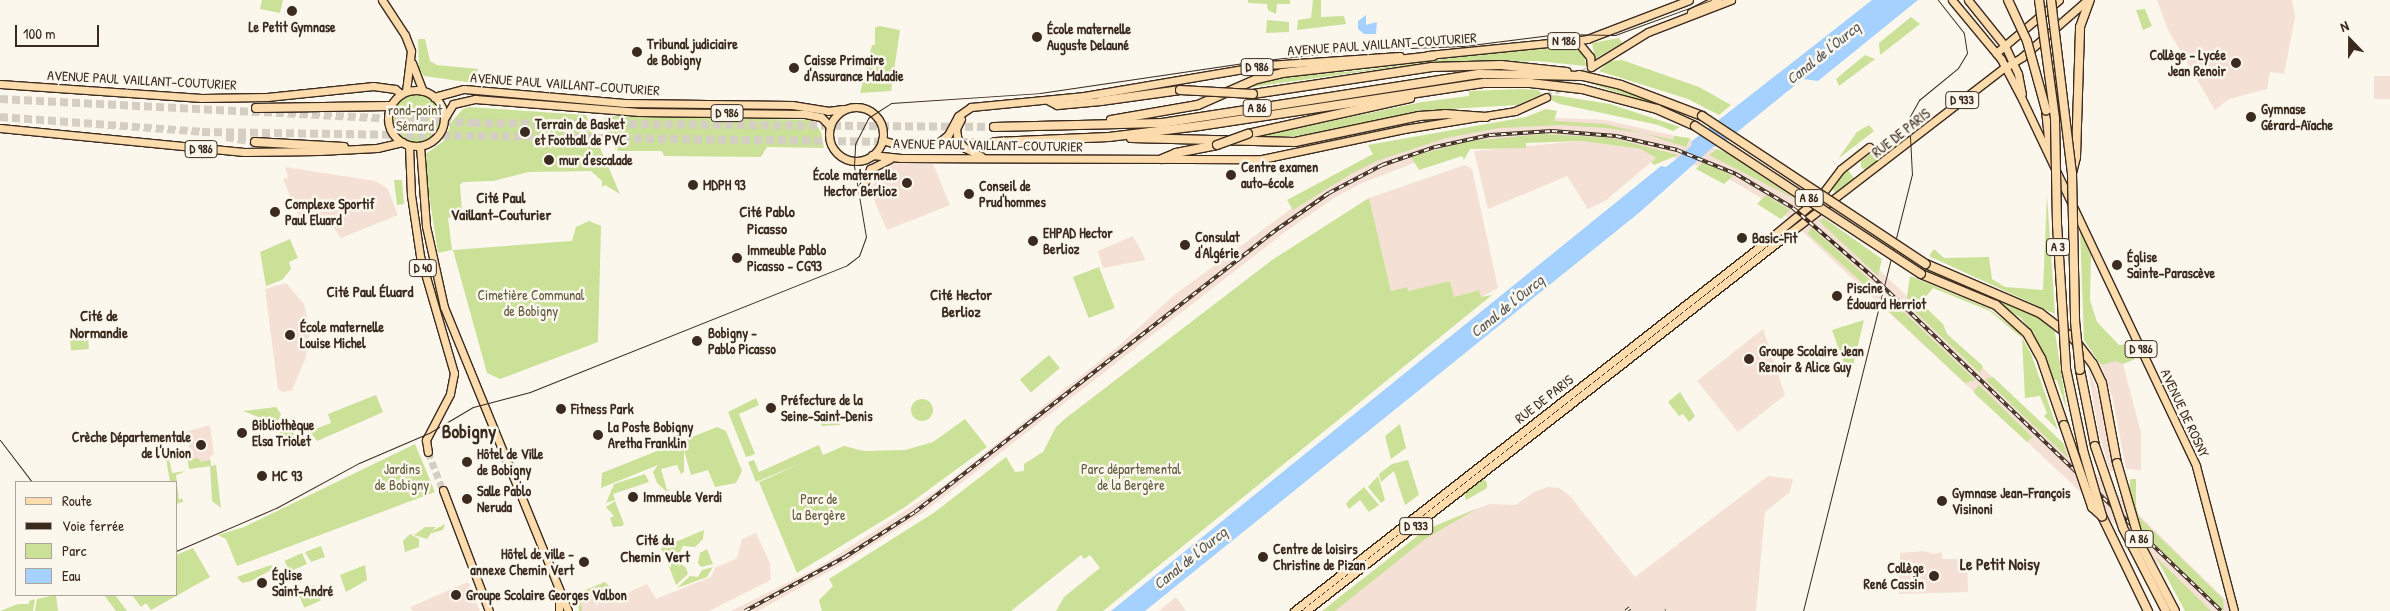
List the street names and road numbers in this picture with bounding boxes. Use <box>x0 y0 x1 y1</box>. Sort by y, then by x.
street label: AVENUE PAUL VAILLANT-COUTURIER <box>1287 29 1477 59</box>
road number: N 186 <box>1546 31 1582 50</box>
road number: D 986 <box>1240 58 1274 76</box>
street label: AVENUE PAUL VAILLANT-COUTURIER <box>47 67 237 93</box>
street label: AVENUE PAUL VAILLANT-COUTURIER <box>470 69 660 99</box>
road number: D 933 <box>1944 90 1980 110</box>
road number: A 86 <box>1242 99 1272 118</box>
road number: D 986 <box>710 104 744 122</box>
street label: RUE DE PARIS <box>1869 105 1933 161</box>
street label: AVENUE PAUL VAILLANT-COUTURIER <box>893 135 1083 155</box>
road number: D 986 <box>184 140 218 158</box>
road number: A 86 <box>1794 188 1824 208</box>
road number: A 3 <box>2046 238 2070 256</box>
road number: D 40 <box>408 258 438 278</box>
road number: D 986 <box>2124 339 2158 358</box>
street label: AVENUE DE ROSNY <box>2157 366 2213 460</box>
street label: RUE DE PARIS <box>1512 371 1576 427</box>
road number: D 933 <box>1398 516 1434 536</box>
road number: A 86 <box>2124 530 2154 548</box>

